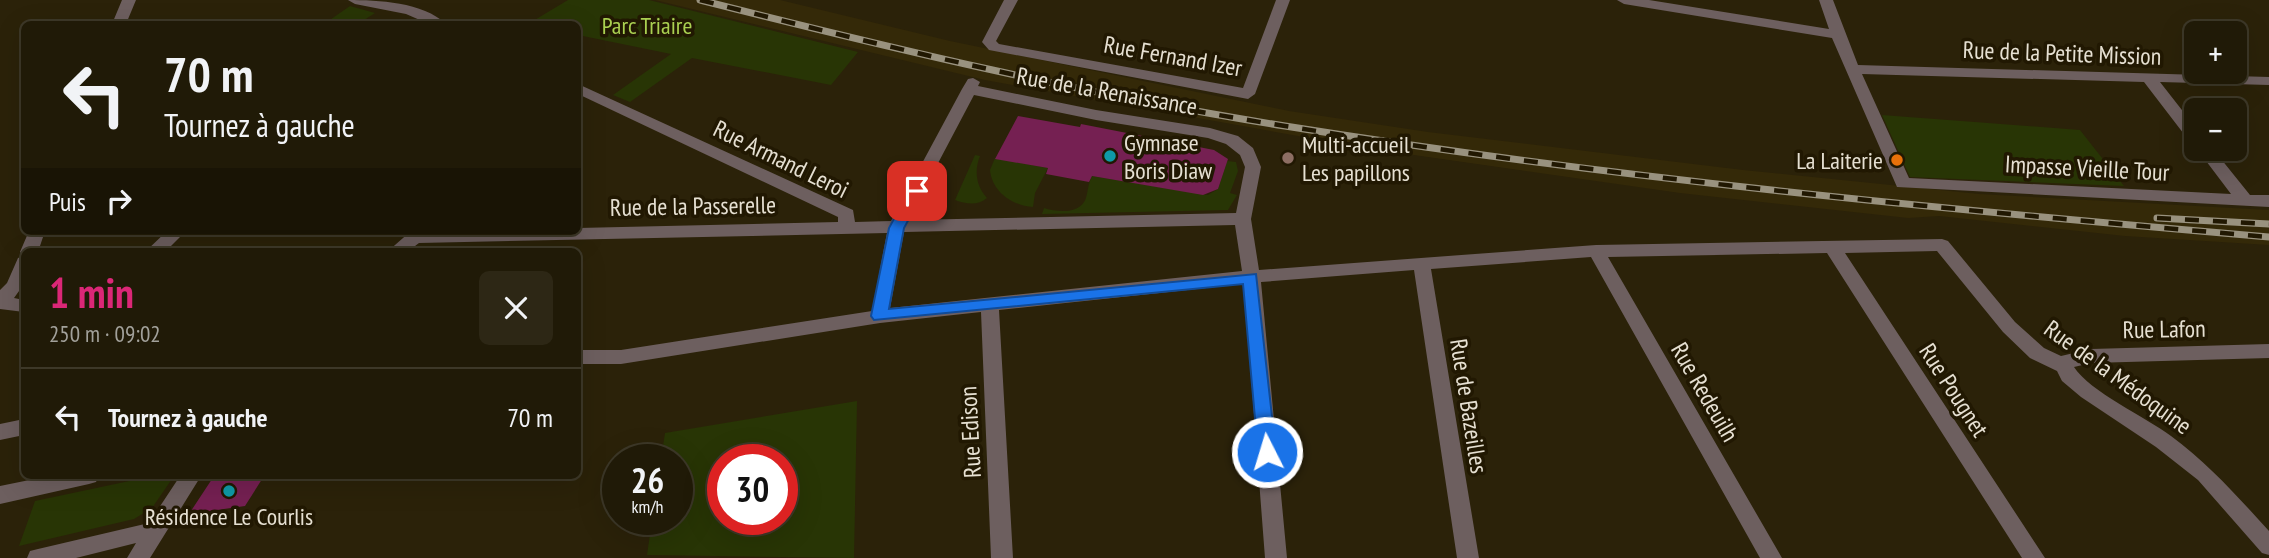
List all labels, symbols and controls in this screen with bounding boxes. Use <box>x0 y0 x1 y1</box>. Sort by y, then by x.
park label: Parc Triaire <box>602 10 692 41</box>
map controls <box>2184 21 2247 161</box>
button: + <box>2184 21 2247 84</box>
street label: Rue Fernand Izer <box>1101 29 1245 83</box>
street label: Rue de la Petite Mission <box>1962 34 2162 72</box>
text: 70 m <box>164 42 253 106</box>
icon: left <box>49 49 140 140</box>
street label: Rue de la Renaissance <box>1014 60 1200 122</box>
button: − <box>2184 98 2247 161</box>
text: Tournez à gauche <box>164 104 355 146</box>
street label: Rue Armand Leroi <box>708 113 854 205</box>
place label: Gymnase Boris Diaw <box>1124 127 1213 186</box>
place label: Multi-accueil Les papillons <box>1302 129 1410 188</box>
place label: La Laiterie <box>1796 145 1883 176</box>
marker: Gymnase Boris Diaw <box>1102 148 1118 164</box>
street label: Impasse Vieille Tour <box>2004 148 2170 188</box>
marker: Multi-accueil Les papillons <box>1280 150 1296 166</box>
marker: La Laiterie <box>1889 152 1905 168</box>
pin <box>887 161 947 221</box>
icon: arrive <box>898 172 936 210</box>
icon: right <box>100 182 138 220</box>
text: Puis <box>49 185 86 218</box>
street label: Rue de la Passerelle <box>610 189 776 223</box>
text: 1 min <box>49 265 134 320</box>
button: close <box>479 271 553 345</box>
street label: Rue de la Médoquine <box>2038 313 2198 441</box>
street label: Rue Lafon <box>2122 313 2206 345</box>
text: 250 m · 09:02 <box>49 319 161 348</box>
street label: Rue de Bazeilles <box>1443 336 1495 476</box>
street label: Rue Redeuilh <box>1664 337 1746 447</box>
street label: Rue Pougnet <box>1912 337 1996 443</box>
street label: Rue Edison <box>952 385 988 479</box>
icon: left <box>49 398 87 436</box>
text: Tournez à gauche <box>108 401 268 434</box>
text: 70 m <box>507 401 553 434</box>
position arrow <box>1230 415 1304 489</box>
speed limit sign: 30 <box>707 444 798 535</box>
text: 26 <box>631 457 664 503</box>
marker: Résidence Le Courlis <box>221 483 237 499</box>
text: km/h <box>632 495 663 518</box>
place label: Résidence Le Courlis <box>145 501 313 532</box>

